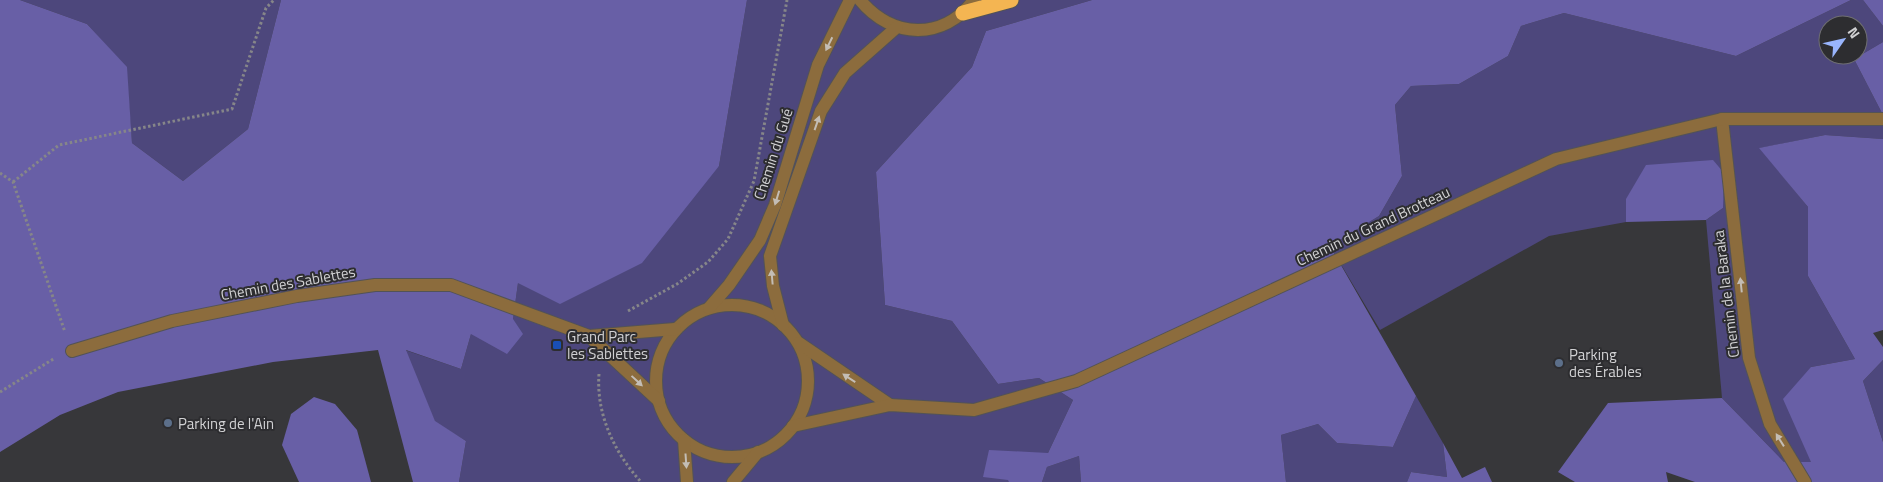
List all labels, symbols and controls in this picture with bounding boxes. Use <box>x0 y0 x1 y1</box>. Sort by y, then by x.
north arrow <box>1818 15 1868 65</box>
text: N <box>1843 23 1866 42</box>
one-way arrow <box>825 37 833 51</box>
street label: Chemin du Gué <box>747 105 799 203</box>
one-way arrow <box>813 115 821 130</box>
street label: Chemin du Grand Brotteau <box>1292 180 1454 272</box>
one-way arrow <box>773 190 781 205</box>
street label: Chemin de la Baraka <box>1707 229 1745 359</box>
street label: Chemin des Sablettes <box>219 260 357 306</box>
one-way arrow <box>768 269 776 285</box>
one-way arrow <box>1737 276 1745 292</box>
place label: Grand Parc les Sablettes <box>567 325 648 365</box>
marker: Grand Parc les Sablettes <box>551 339 563 351</box>
place label: Parking des Érables <box>1569 343 1642 383</box>
marker: Parking des Érables <box>1553 357 1565 369</box>
one-way arrow <box>842 373 856 383</box>
one-way arrow <box>630 375 642 387</box>
place label: Parking de l'Ain <box>178 412 274 435</box>
marker: Parking de l'Ain <box>162 417 174 429</box>
one-way arrow <box>1775 434 1784 447</box>
one-way arrow <box>682 453 690 469</box>

